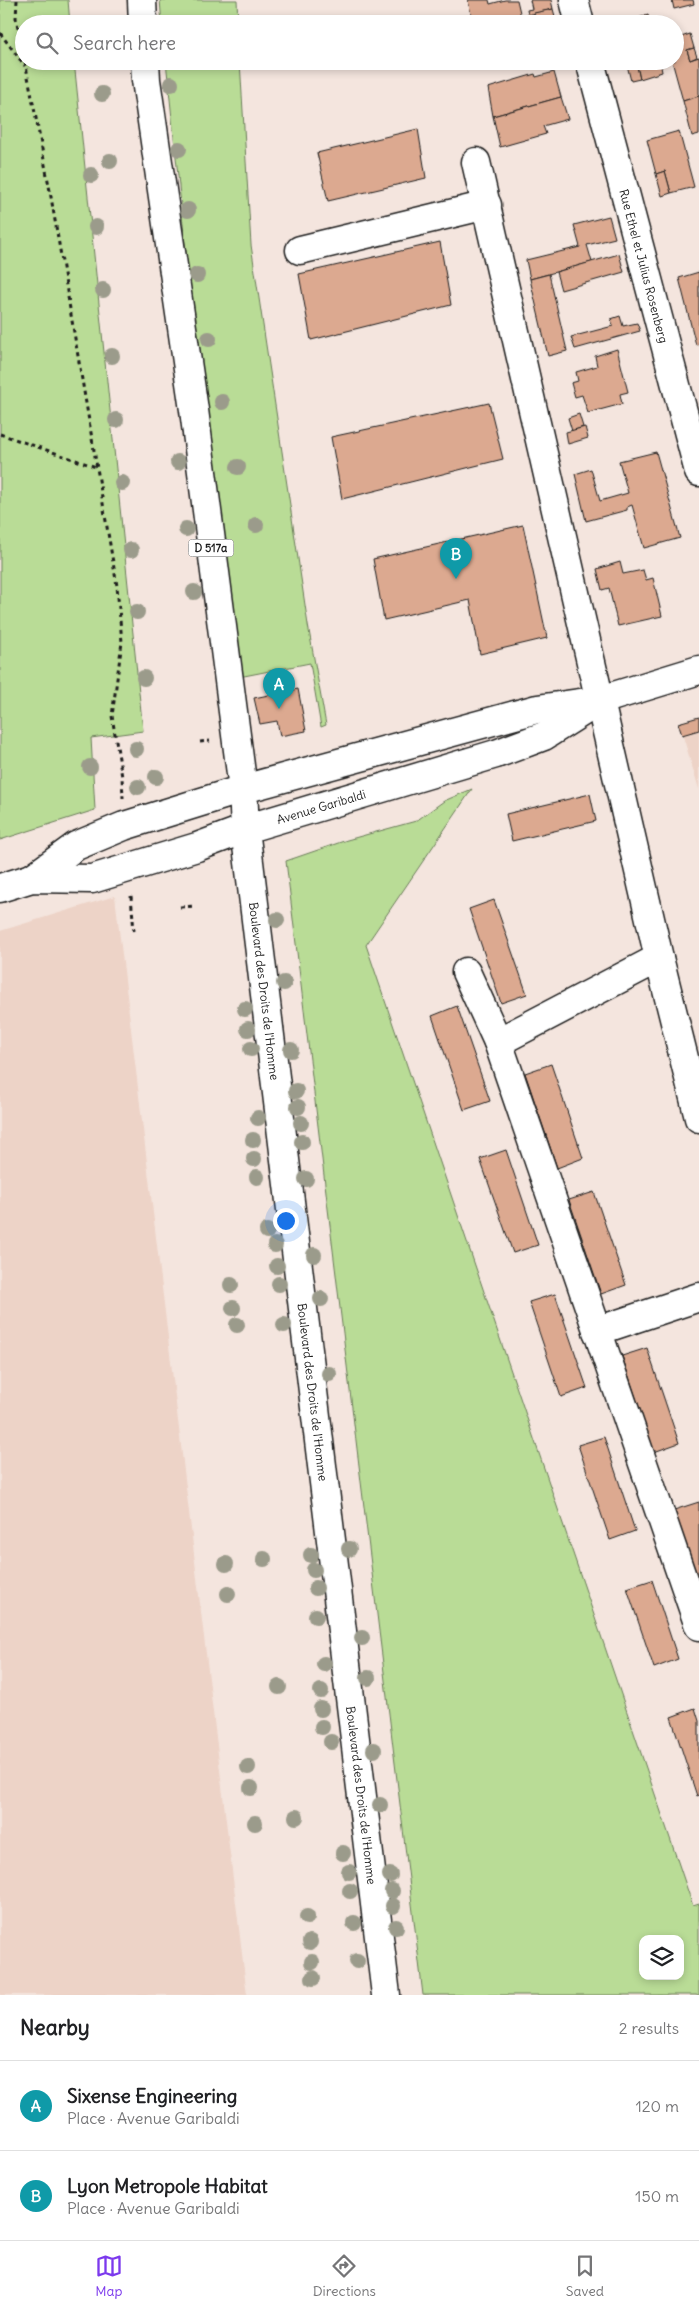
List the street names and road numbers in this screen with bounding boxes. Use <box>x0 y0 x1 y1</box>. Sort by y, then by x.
street label: Rue Ethel et Julius Rosenberg <box>617 187 672 345</box>
road number: D 517a <box>188 540 234 556</box>
street label: Avenue Garibaldi <box>275 786 367 827</box>
street label: Boulevard des Droits de l'Homme <box>246 901 283 1081</box>
street label: Boulevard des Droits de l'Homme <box>295 1302 331 1482</box>
street label: Boulevard des Droits de l'Homme <box>344 1705 380 1885</box>

